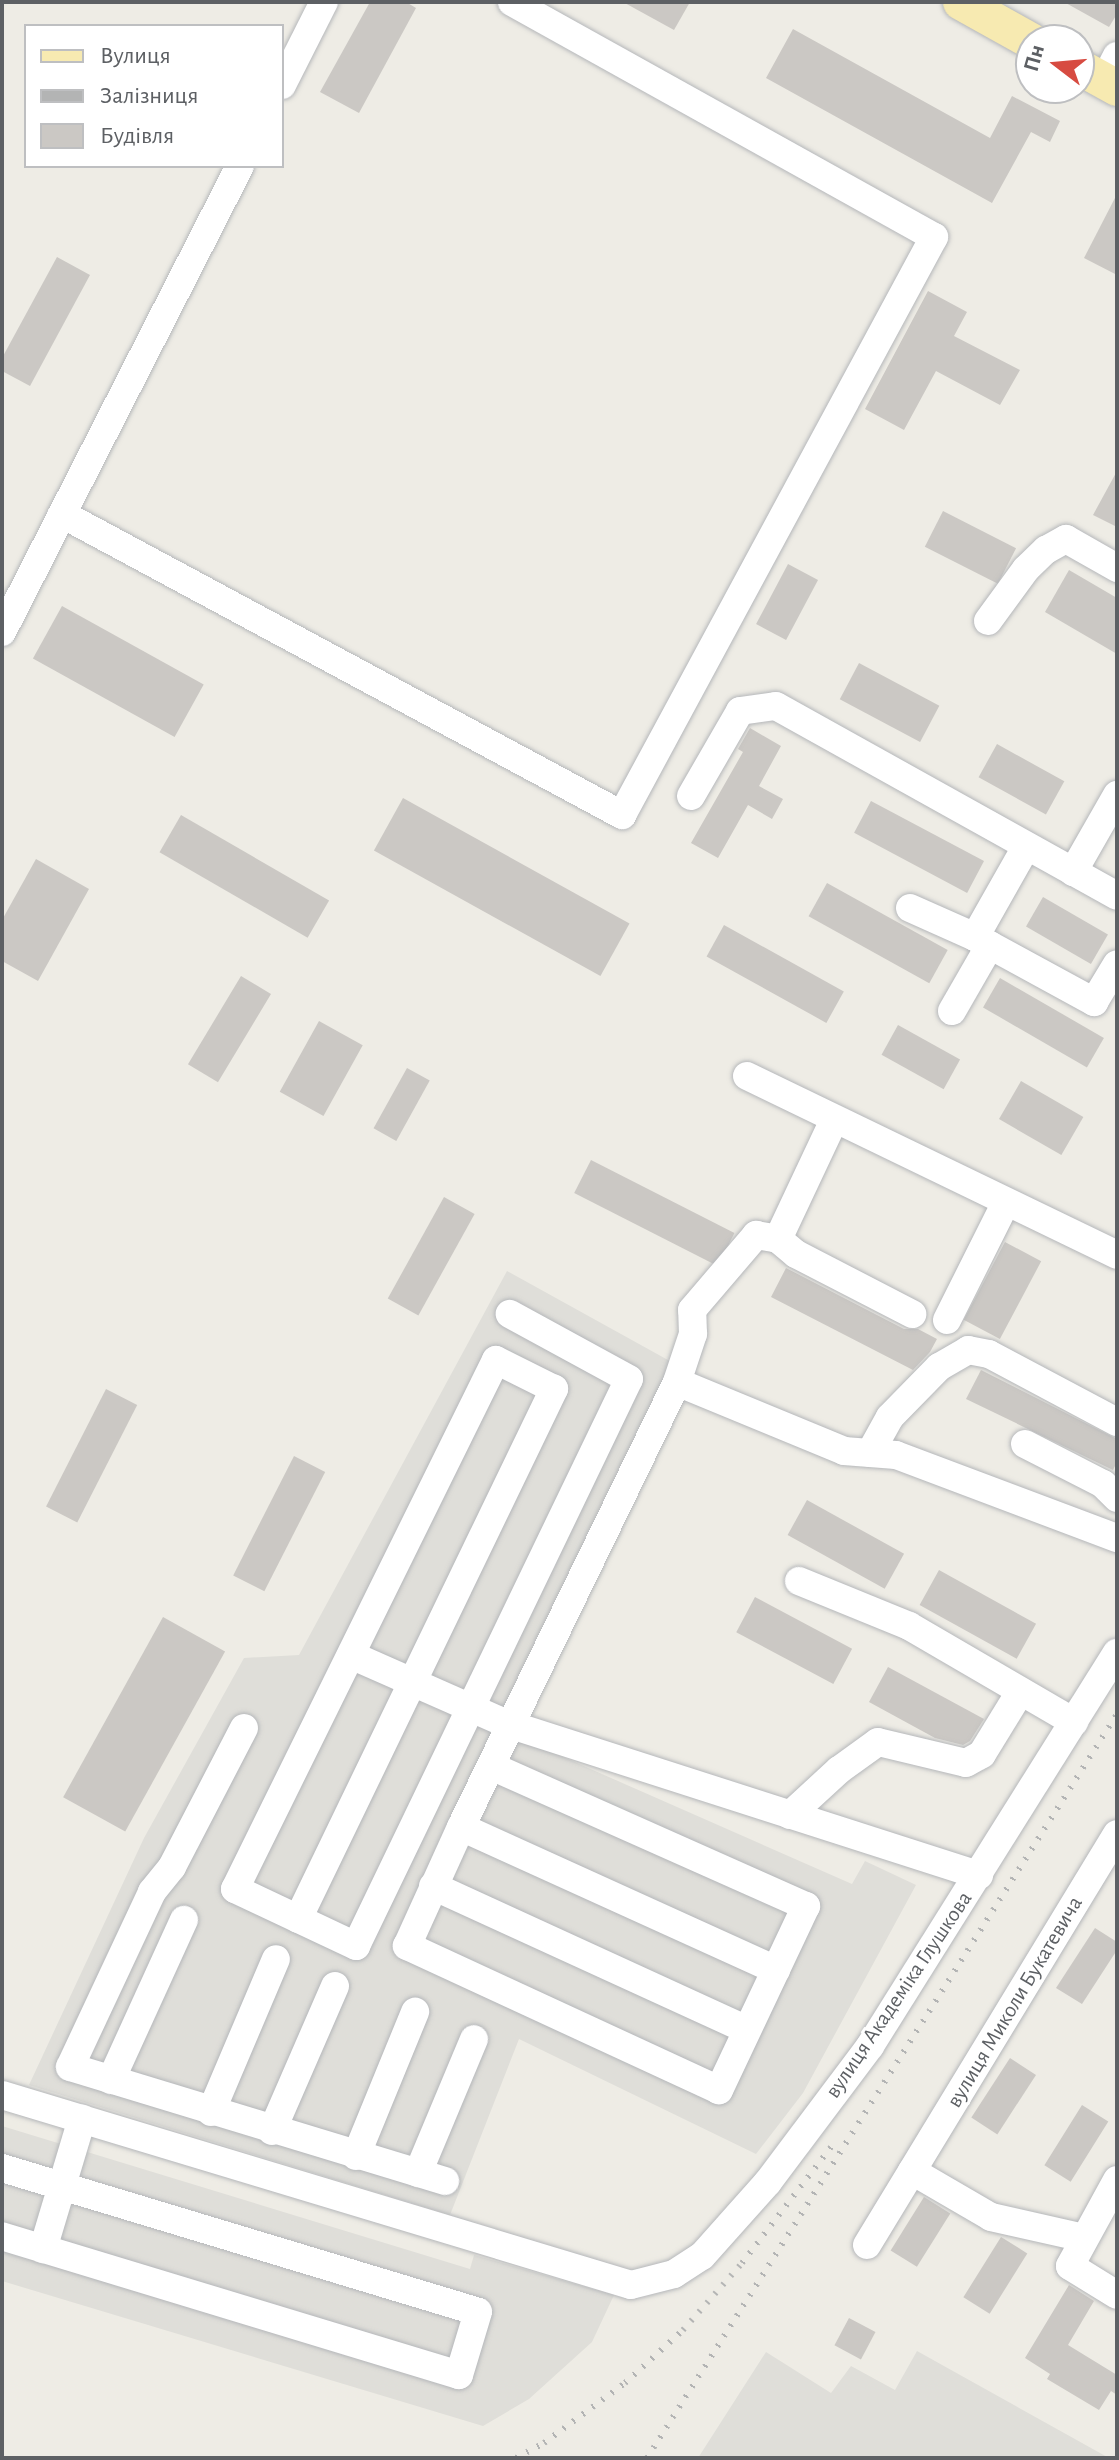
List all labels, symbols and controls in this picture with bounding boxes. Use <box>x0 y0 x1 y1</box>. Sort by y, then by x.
legend <box>24 24 284 168</box>
north arrow <box>1015 24 1095 104</box>
text: Пн <box>1020 42 1048 74</box>
text: Вулиця <box>100 44 171 68</box>
text: Залізниця <box>100 84 198 108</box>
text: Будівля <box>100 124 174 148</box>
street label: вулиця Академіка Глушкова <box>820 1887 978 2103</box>
street label: вулиця Миколи Букатевича <box>941 1891 1089 2113</box>

